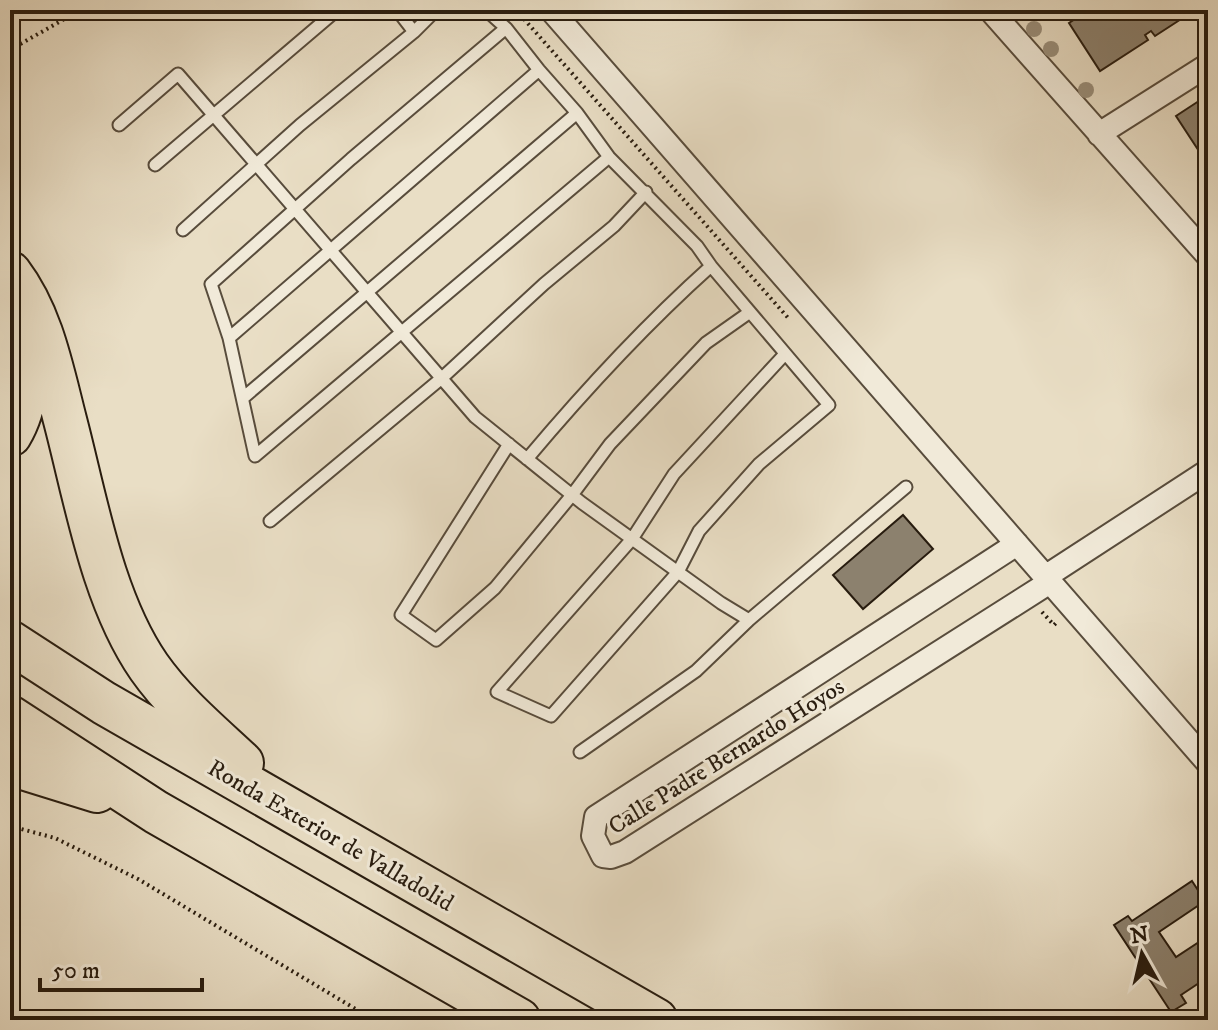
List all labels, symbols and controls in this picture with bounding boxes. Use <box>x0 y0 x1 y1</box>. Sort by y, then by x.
street label: Calle Padre Bernardo Hoyos <box>603 672 850 842</box>
street label: Ronda Exterior de Valladolid <box>202 753 459 919</box>
north arrow <box>1102 914 1182 994</box>
text: N <box>1129 921 1150 950</box>
scale bar <box>40 942 202 992</box>
text: 50 m <box>52 956 100 986</box>

